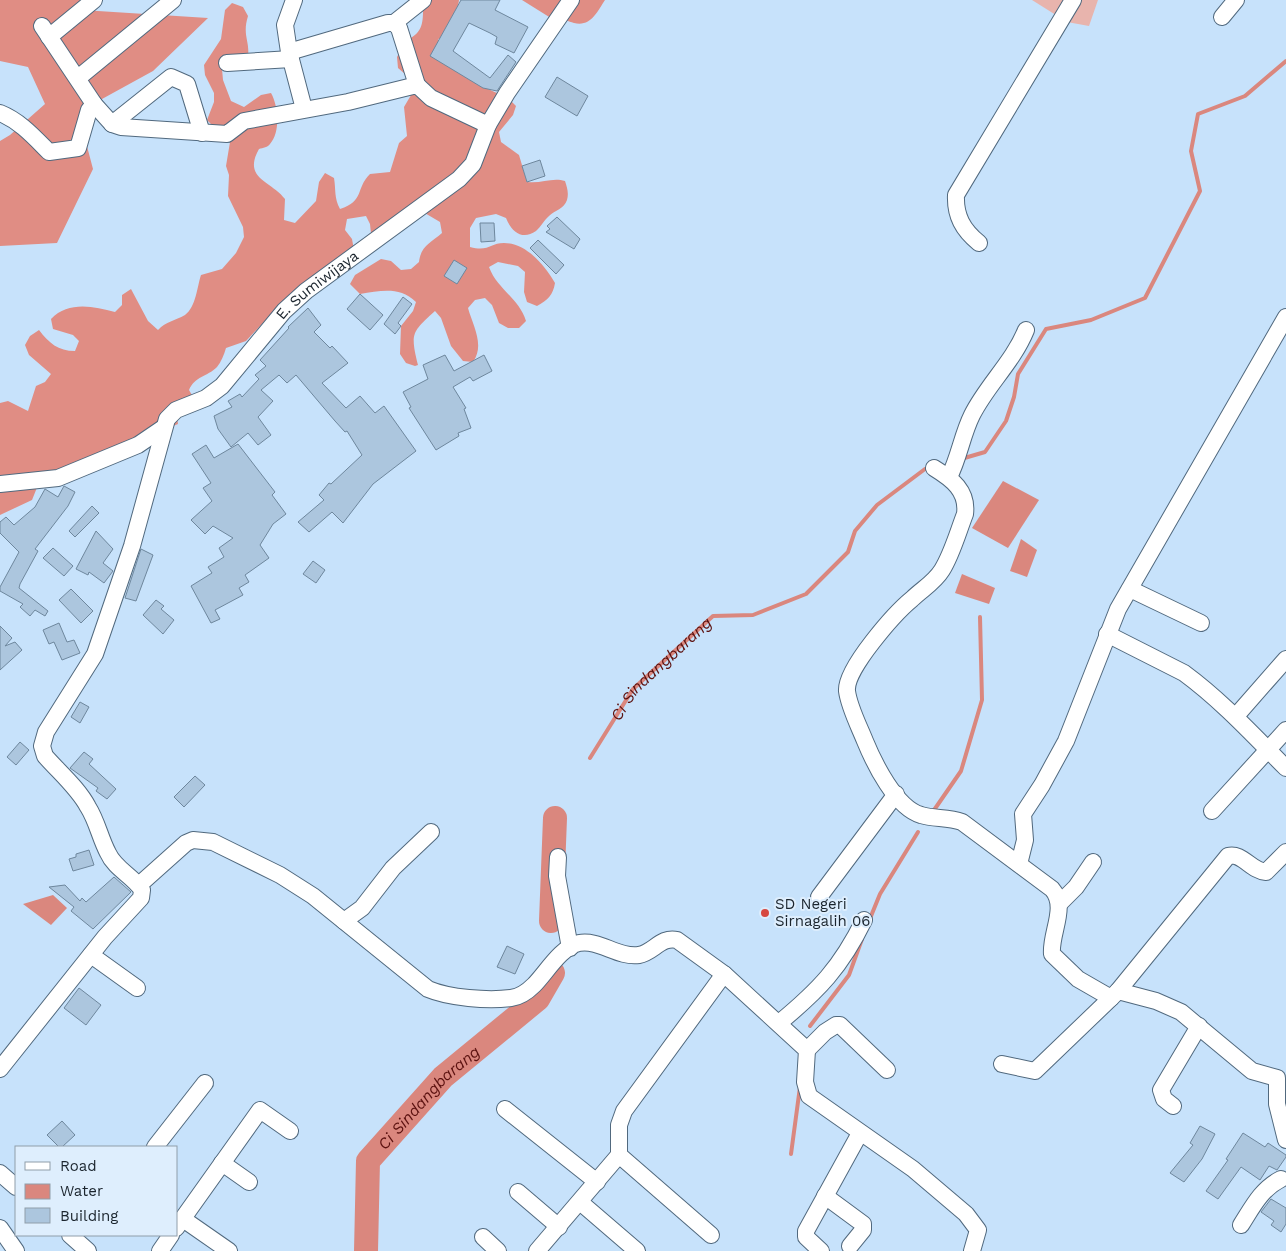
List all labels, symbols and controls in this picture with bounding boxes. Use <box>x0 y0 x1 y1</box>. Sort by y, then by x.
street label: E. Sumiwijaya <box>272 246 362 323</box>
water label: Ci Sindangbarang <box>606 613 715 724</box>
place label: SD Negeri Sirnagalih 06 <box>775 895 870 930</box>
marker: SD Negeri Sirnagalih 06 <box>759 907 771 919</box>
water label: Ci Sindangbarang <box>373 1041 484 1153</box>
legend <box>15 1146 178 1236</box>
text: Road <box>60 1157 97 1175</box>
text: Water <box>60 1182 103 1200</box>
text: Building <box>60 1207 118 1225</box>

